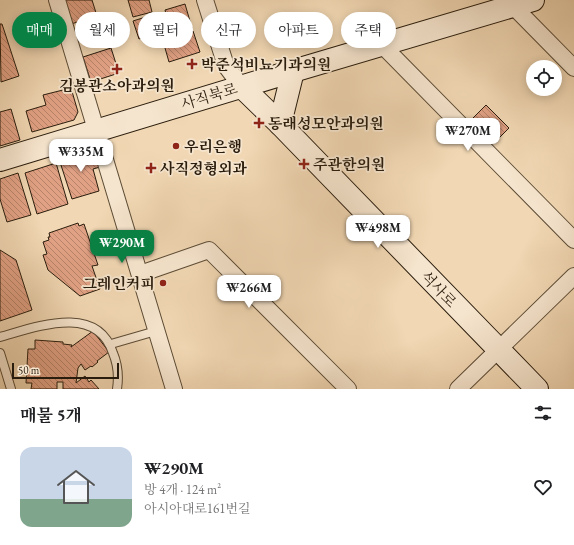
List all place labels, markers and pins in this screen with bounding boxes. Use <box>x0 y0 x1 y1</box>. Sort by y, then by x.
place label: 박준석비뇨기과의원 <box>201 55 331 74</box>
marker: 박준석비뇨기과의원 <box>186 58 198 70</box>
marker: 김봉관소아과의원 <box>111 63 123 75</box>
place label: 김봉관소아과의원 <box>59 76 175 95</box>
place label: 동래성모안과의원 <box>268 114 384 133</box>
marker: 동래성모안과의원 <box>253 117 265 129</box>
pin: ₩270M <box>440 118 496 152</box>
place label: 우리은행 <box>184 137 242 156</box>
pin: ₩335M <box>53 139 109 173</box>
marker: 우리은행 <box>171 141 181 151</box>
place label: 주관한의원 <box>313 155 385 174</box>
marker: 주관한의원 <box>298 158 310 170</box>
place label: 사직정형외과 <box>160 159 247 178</box>
marker: 사직정형외과 <box>145 162 157 174</box>
pin: ₩498M <box>350 215 406 249</box>
pin: ₩290M <box>94 230 150 264</box>
place label: 그레인커피 <box>83 274 155 293</box>
pin: ₩266M <box>221 275 277 309</box>
marker: 그레인커피 <box>158 278 168 288</box>

